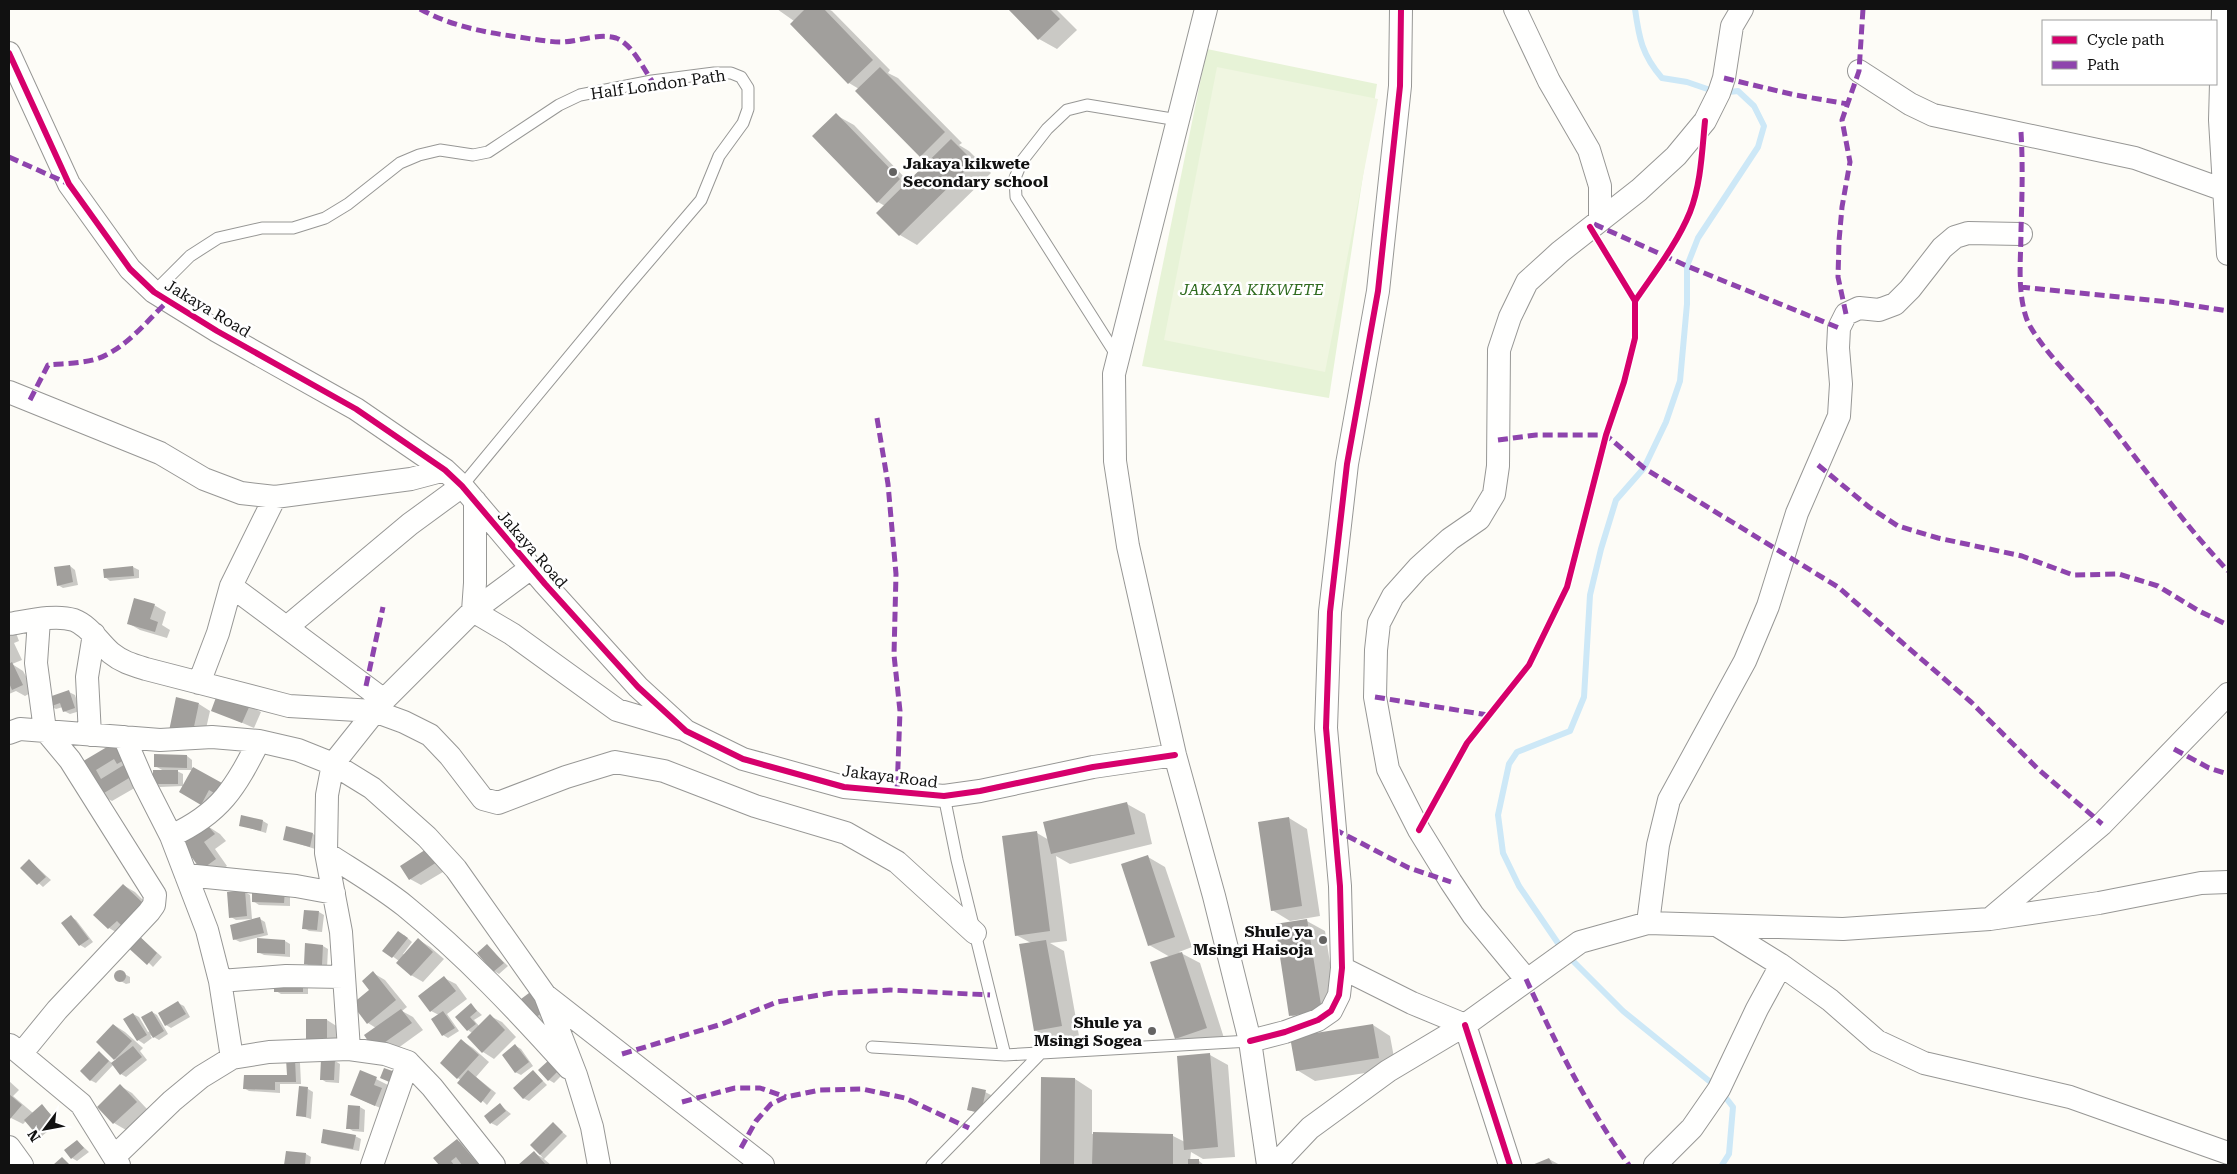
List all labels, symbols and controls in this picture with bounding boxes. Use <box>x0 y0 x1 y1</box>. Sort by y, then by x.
legend <box>2042 20 2217 85</box>
text: Cycle path <box>2087 31 2165 49</box>
text: Path <box>2087 56 2120 74</box>
street label: Half London Path <box>589 66 727 103</box>
place label: Jakaya kikwete Secondary school <box>903 154 1049 191</box>
marker: Jakaya kikwete Secondary school <box>887 166 899 178</box>
street label: Jakaya Road <box>162 275 254 341</box>
park label: JAKAYA KIKWETE <box>1179 280 1324 299</box>
street label: Jakaya Road <box>494 507 571 592</box>
street label: Jakaya Road <box>841 761 939 792</box>
place label: Shule ya Msingi Haisoja <box>1193 922 1314 959</box>
marker: Shule ya Msingi Haisoja <box>1317 934 1329 946</box>
place label: Shule ya Msingi Sogea <box>1034 1013 1143 1050</box>
marker: Shule ya Msingi Sogea <box>1146 1025 1158 1037</box>
north arrow <box>20 1104 70 1154</box>
text: N <box>24 1127 44 1145</box>

